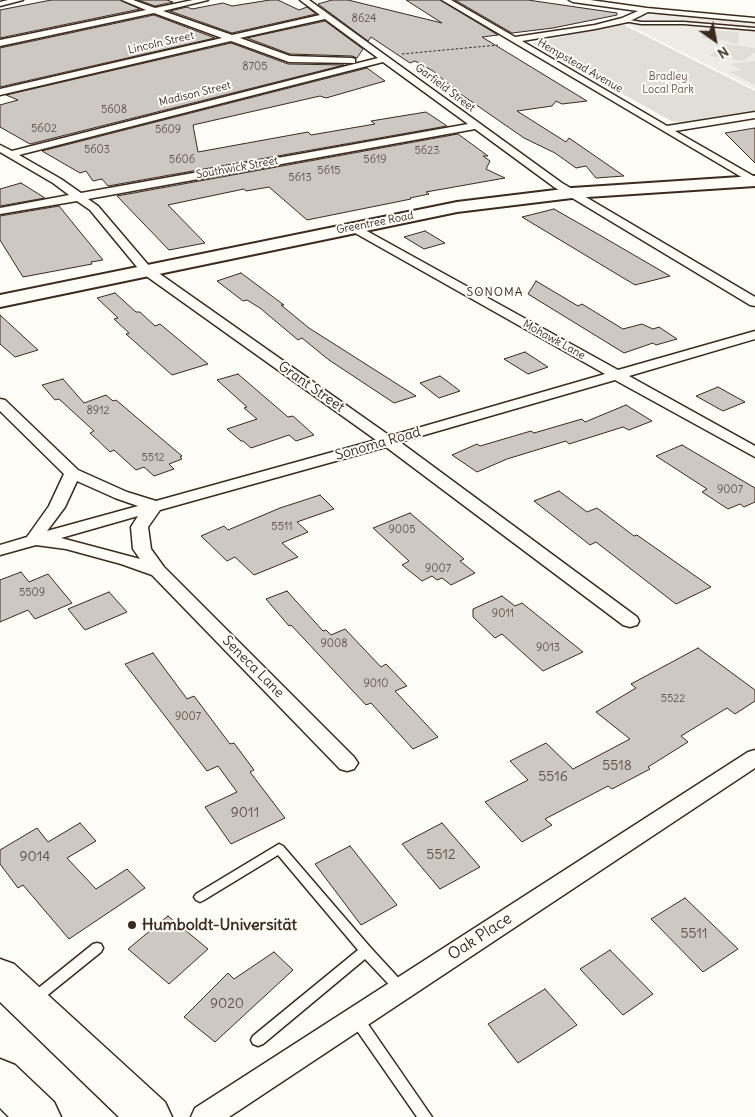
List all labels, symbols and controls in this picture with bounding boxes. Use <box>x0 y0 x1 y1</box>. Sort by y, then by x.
house number: 8624 <box>352 12 376 26</box>
north arrow <box>690 15 740 65</box>
street label: Lincoln Street <box>127 29 195 57</box>
street label: Hempstead Avenue <box>535 36 625 96</box>
text: N <box>714 42 732 63</box>
house number: 8705 <box>242 60 268 74</box>
street label: Garfield Street <box>412 61 478 115</box>
park label: Bradley Local Park <box>642 70 694 96</box>
street label: Madison Street <box>158 79 232 109</box>
house number: 5608 <box>101 103 127 117</box>
house number: 5602 <box>31 122 57 136</box>
house number: 5609 <box>155 123 181 137</box>
house number: 5603 <box>84 143 110 157</box>
house number: 5623 <box>415 144 439 158</box>
house number: 5606 <box>169 153 195 167</box>
house number: 5619 <box>363 153 387 167</box>
street label: Southwick Street <box>195 154 279 182</box>
house number: 5615 <box>317 164 341 178</box>
house number: 5613 <box>288 171 312 185</box>
street label: Greentree Road <box>335 209 415 237</box>
district label: SONOMA <box>466 286 524 300</box>
street label: Mohawk Lane <box>521 318 587 362</box>
street label: Grant Street <box>275 358 347 416</box>
house number: 8912 <box>86 404 110 418</box>
street label: Sonoma Road <box>333 424 423 464</box>
house number: 5512 <box>141 451 165 465</box>
house number: 9007 <box>717 483 743 497</box>
house number: 5511 <box>271 520 293 534</box>
house number: 9005 <box>388 523 416 537</box>
house number: 9007 <box>425 562 451 576</box>
house number: 5509 <box>19 586 45 600</box>
house number: 9011 <box>492 607 514 621</box>
street label: Seneca Lane <box>219 633 287 701</box>
house number: 9008 <box>320 637 348 651</box>
house number: 9013 <box>536 641 560 655</box>
house number: 9010 <box>363 677 389 691</box>
house number: 5522 <box>661 692 685 706</box>
house number: 9007 <box>175 710 201 724</box>
house number: 5518 <box>602 758 632 774</box>
house number: 5516 <box>538 769 568 785</box>
house number: 9011 <box>231 805 259 821</box>
house number: 5512 <box>426 847 456 863</box>
house number: 9014 <box>20 849 50 865</box>
street label: Oak Place <box>444 909 516 965</box>
place label: Humboldt-Universität <box>142 915 297 935</box>
marker: Humboldt-Universität <box>126 919 138 931</box>
house number: 5511 <box>680 926 708 942</box>
house number: 9020 <box>210 996 244 1012</box>

